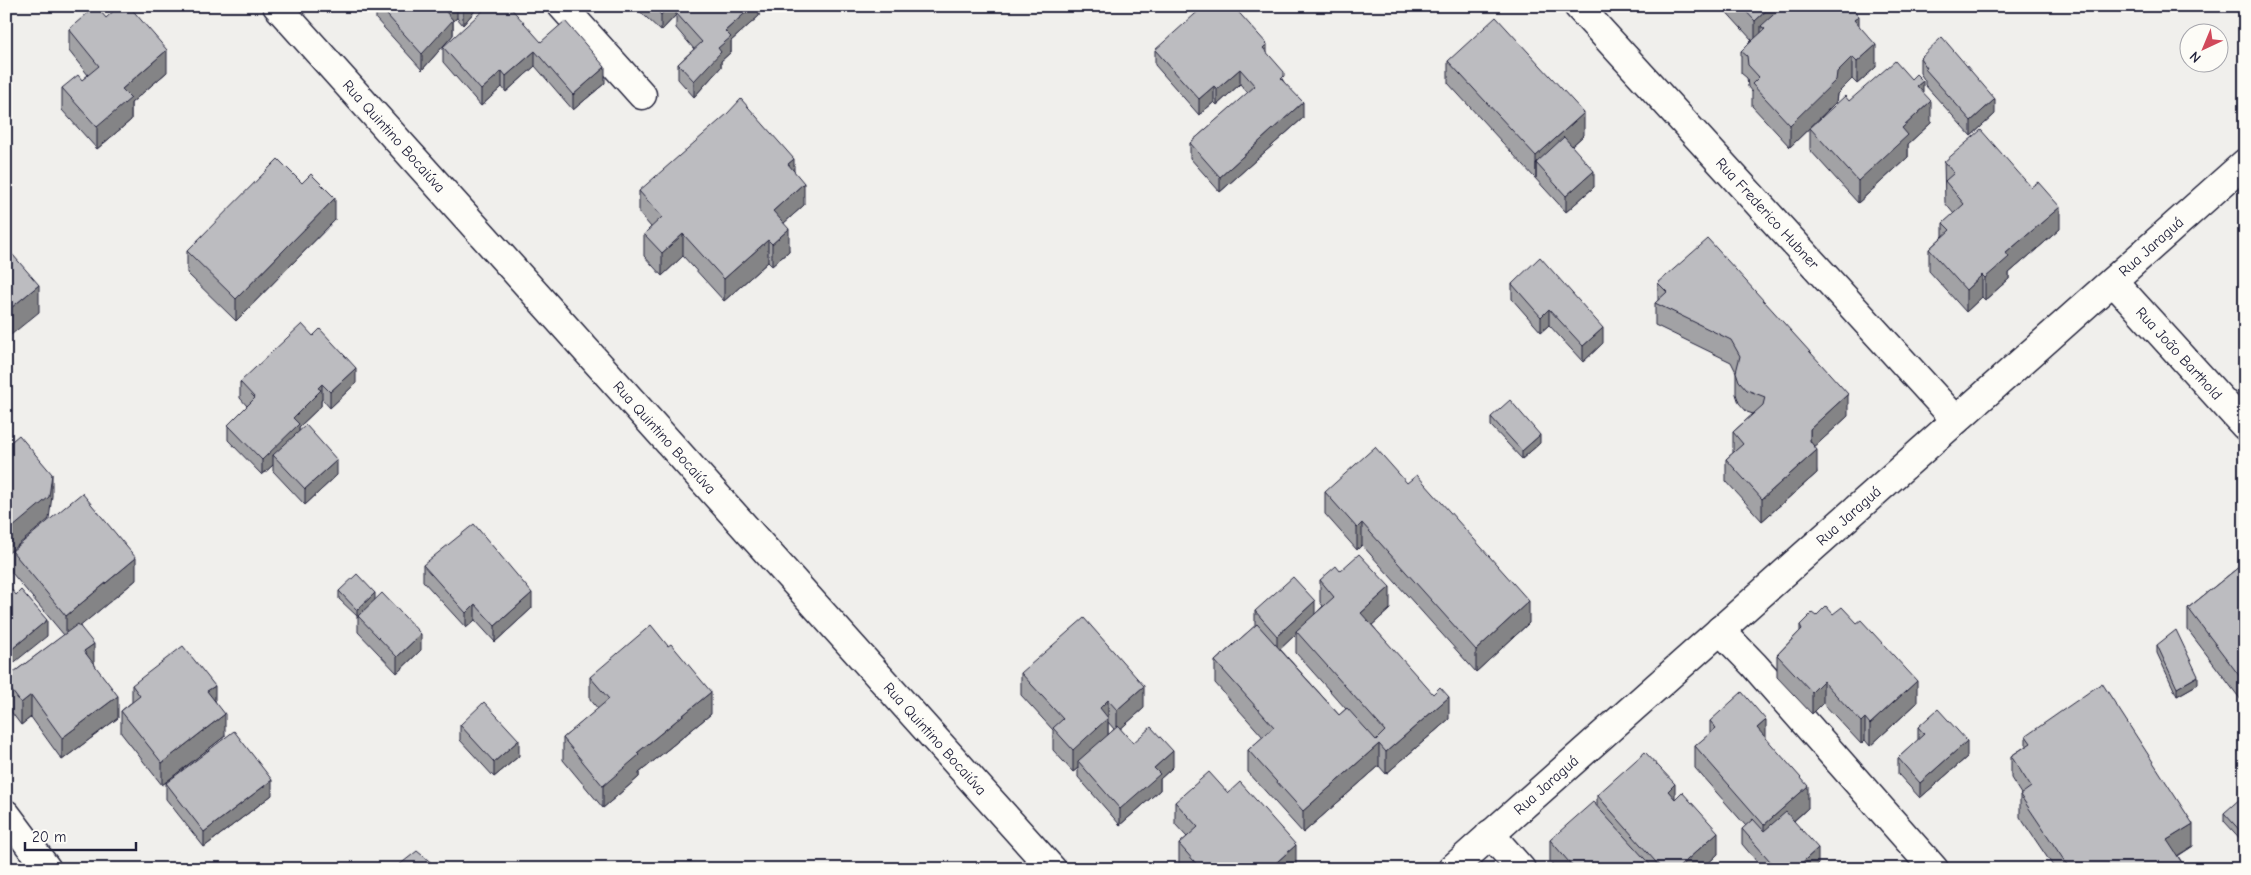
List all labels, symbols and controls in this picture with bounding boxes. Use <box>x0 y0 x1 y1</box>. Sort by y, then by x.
north arrow <box>2178 22 2228 72</box>
text: N <box>2186 48 2205 66</box>
street label: Rua Quintino Bocaiúva <box>339 76 449 196</box>
street label: Rua Frederico Hubner <box>1712 154 1823 273</box>
street label: Rua Jaraguá <box>2115 213 2187 280</box>
street label: Rua João Barthold <box>2132 303 2226 404</box>
street label: Rua Quintino Bocaiúva <box>609 377 720 498</box>
street label: Rua Jaraguá <box>1812 482 1885 549</box>
street label: Rua Quintino Bocaiúva <box>880 679 990 799</box>
street label: Rua Jaraguá <box>1510 752 1582 819</box>
scale bar <box>25 820 136 852</box>
text: 20 m <box>32 828 66 846</box>

